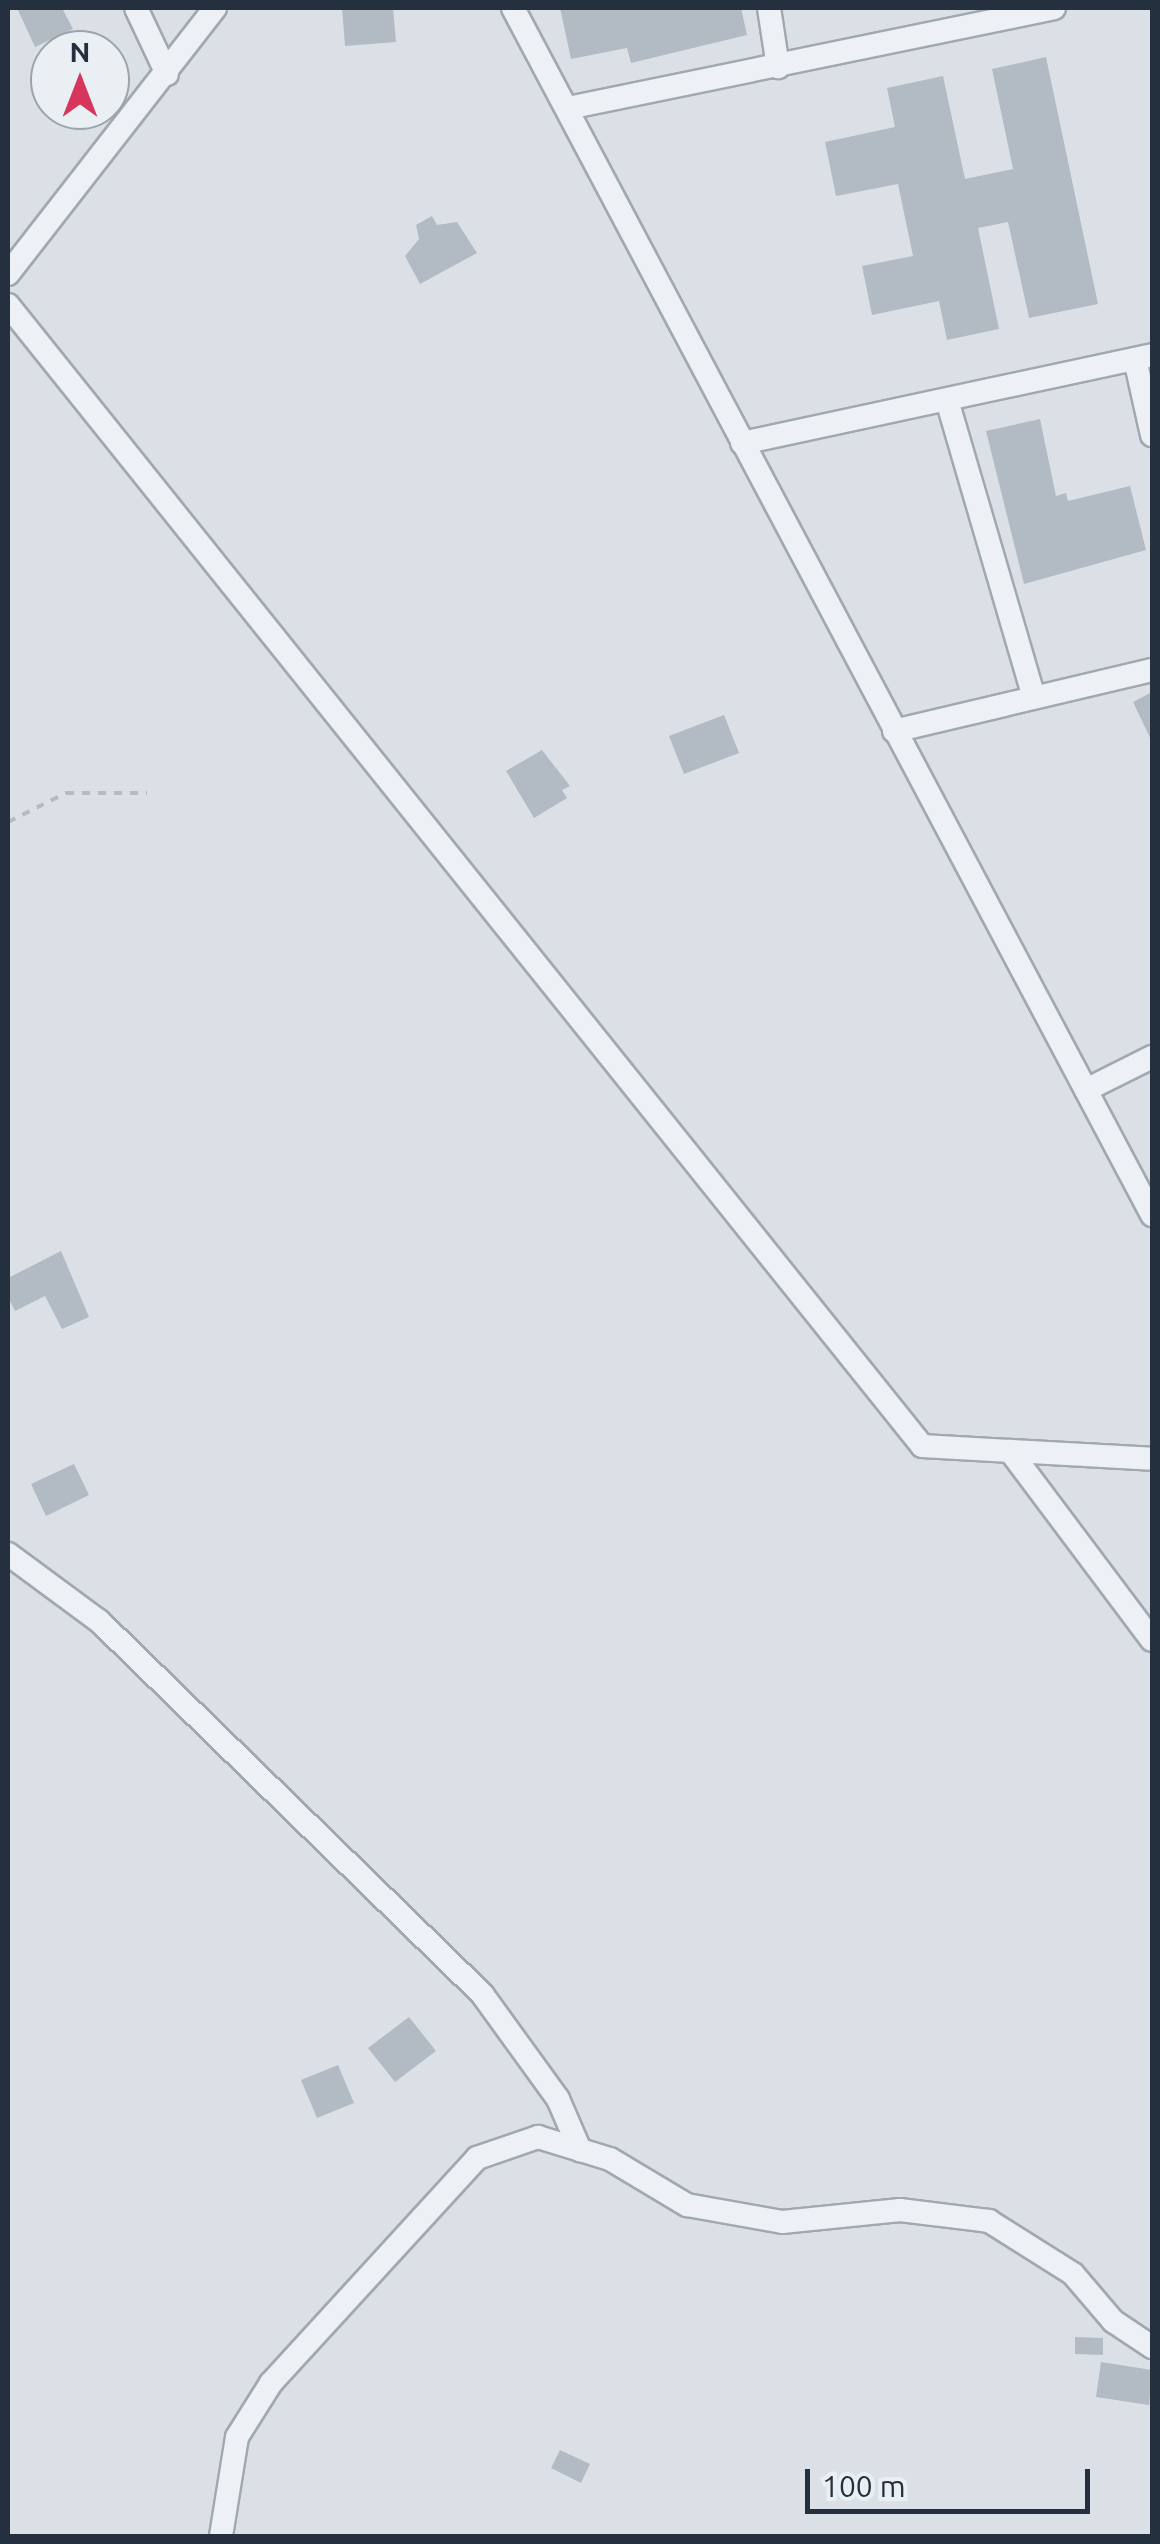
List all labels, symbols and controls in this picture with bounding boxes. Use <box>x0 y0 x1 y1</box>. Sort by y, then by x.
north arrow <box>30 30 130 130</box>
text: N <box>70 36 90 67</box>
scale bar <box>810 2449 1095 2511</box>
text: 100 m <box>822 2469 906 2503</box>

